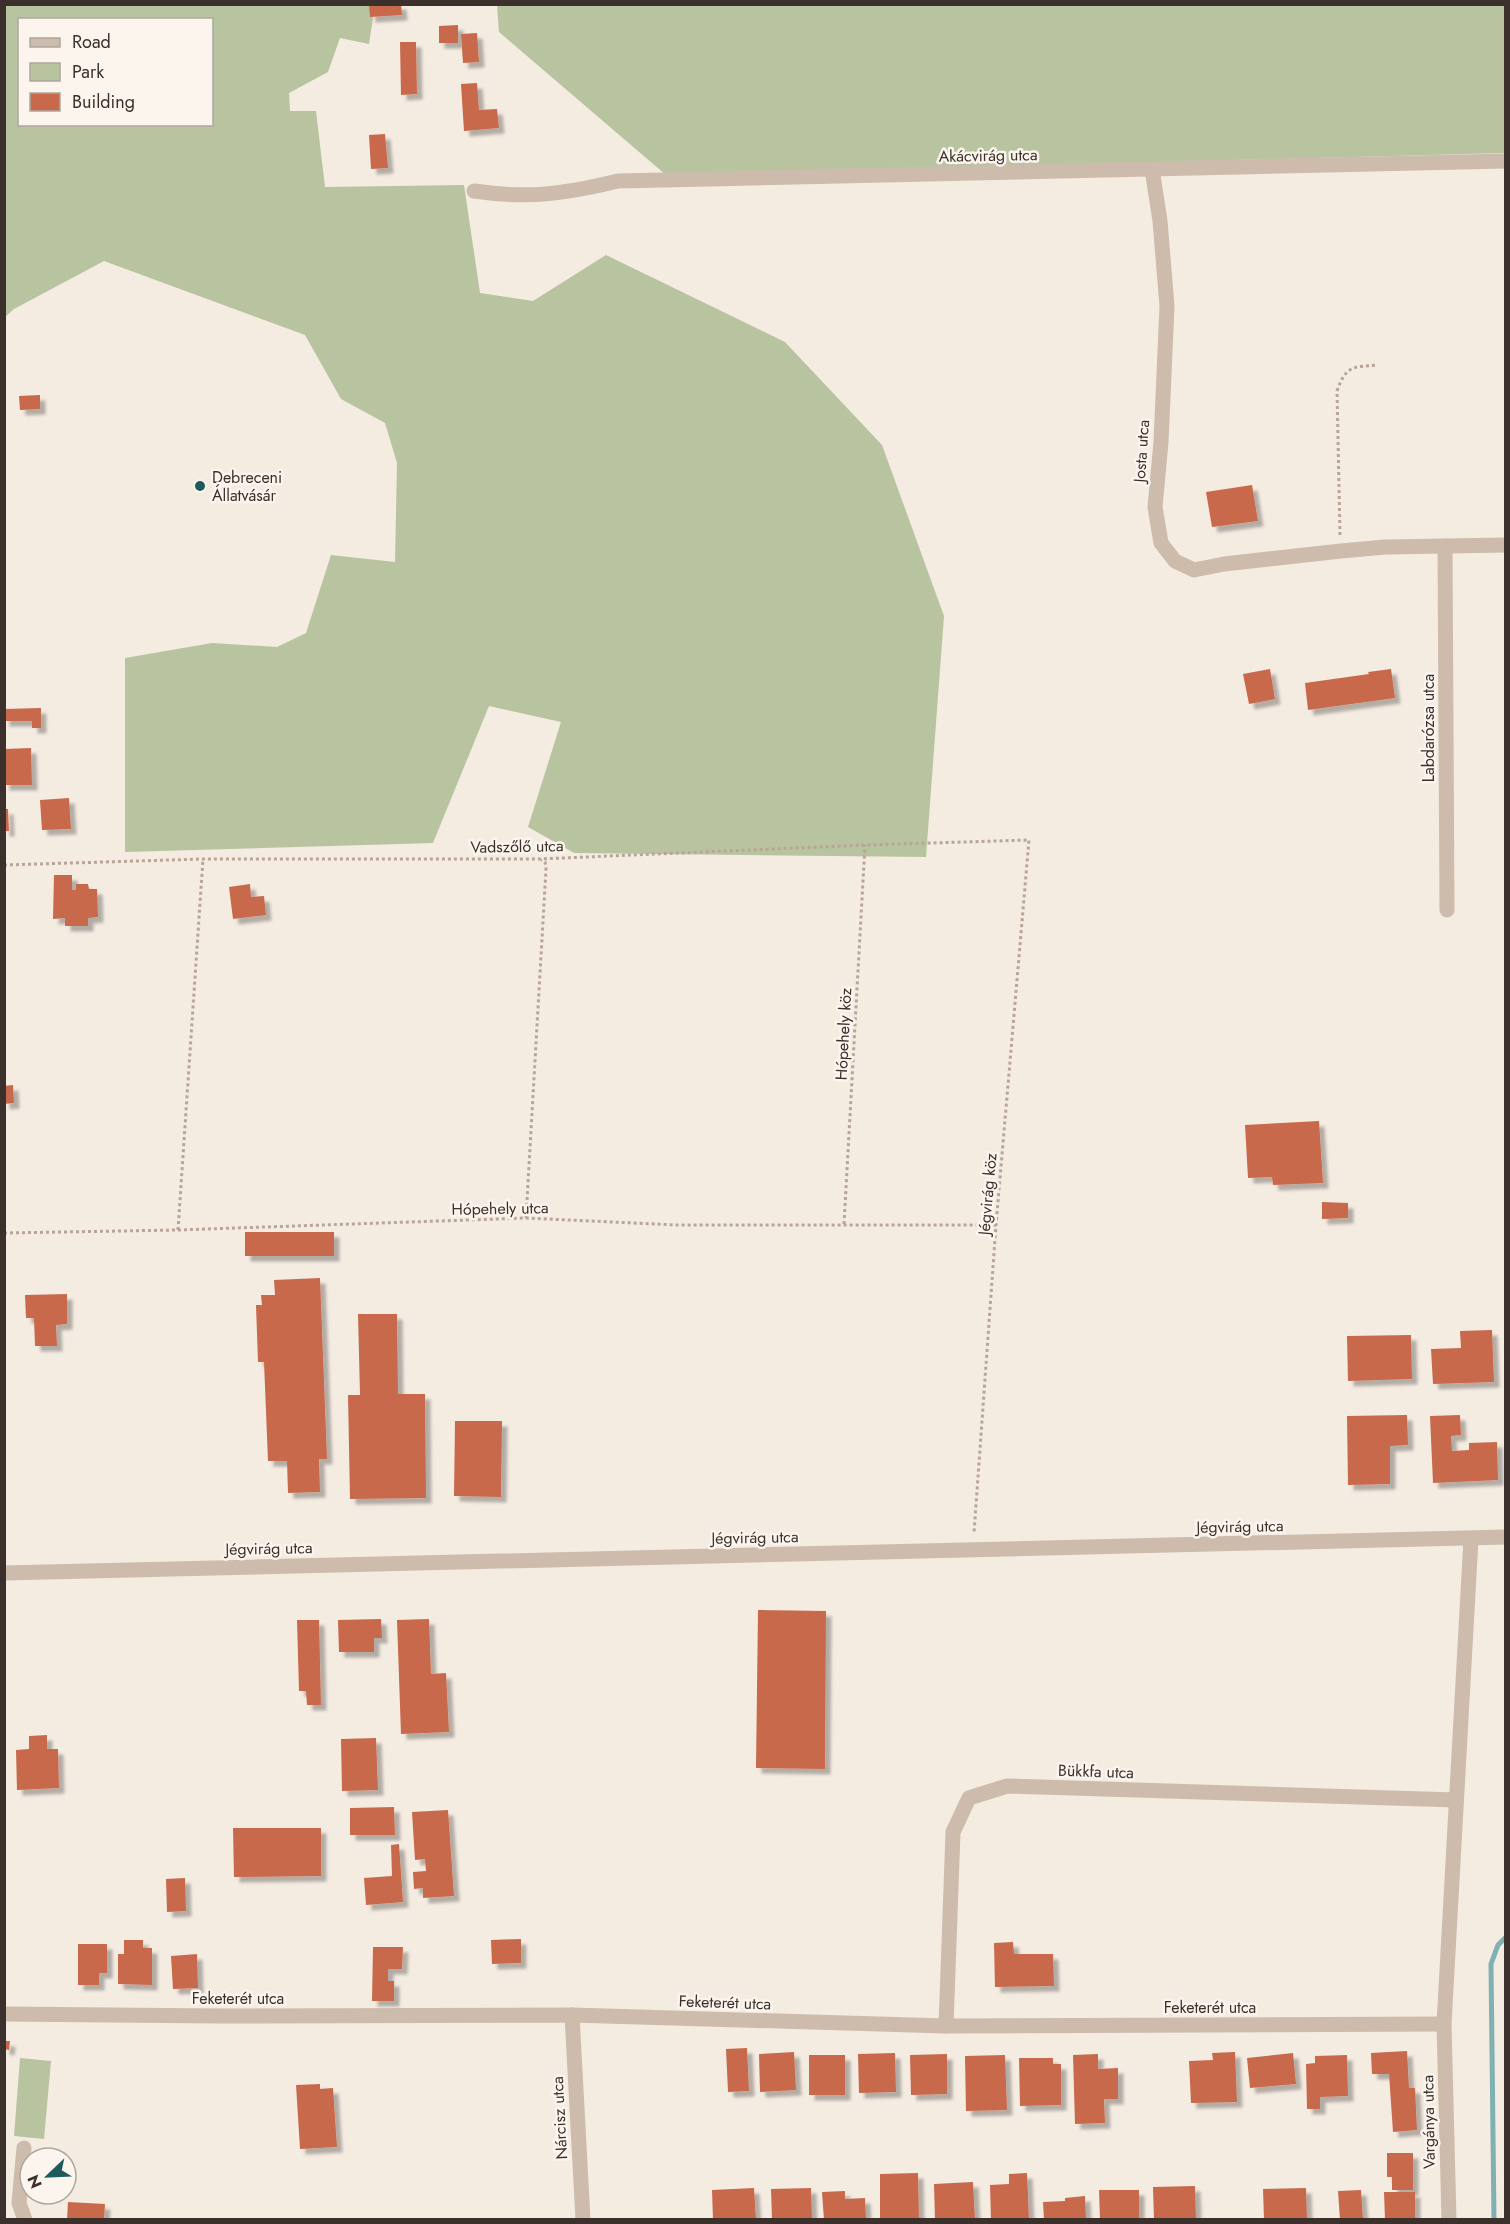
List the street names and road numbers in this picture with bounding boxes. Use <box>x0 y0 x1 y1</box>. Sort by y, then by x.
street label: Akácvirág utca <box>938 143 1038 168</box>
street label: Josta utca <box>1128 419 1155 485</box>
street label: Labdarózsa utca <box>1417 674 1440 782</box>
street label: Vadszőlő utca <box>470 834 564 859</box>
street label: Hópehely köz <box>830 987 857 1081</box>
street label: Jégvirág köz <box>972 1151 1003 1238</box>
street label: Hópehely utca <box>451 1196 549 1221</box>
street label: Jégvirág utca <box>1194 1514 1284 1539</box>
street label: Jégvirág utca <box>709 1525 799 1550</box>
street label: Jégvirág utca <box>223 1536 313 1561</box>
street label: Bükkfa utca <box>1058 1759 1134 1784</box>
street label: Feketerét utca <box>192 1987 284 2010</box>
street label: Feketerét utca <box>678 1989 772 2016</box>
street label: Feketerét utca <box>1164 1996 1256 2019</box>
street label: Vargánya utca <box>1416 2075 1441 2169</box>
street label: Nárcisz utca <box>546 2076 573 2160</box>

